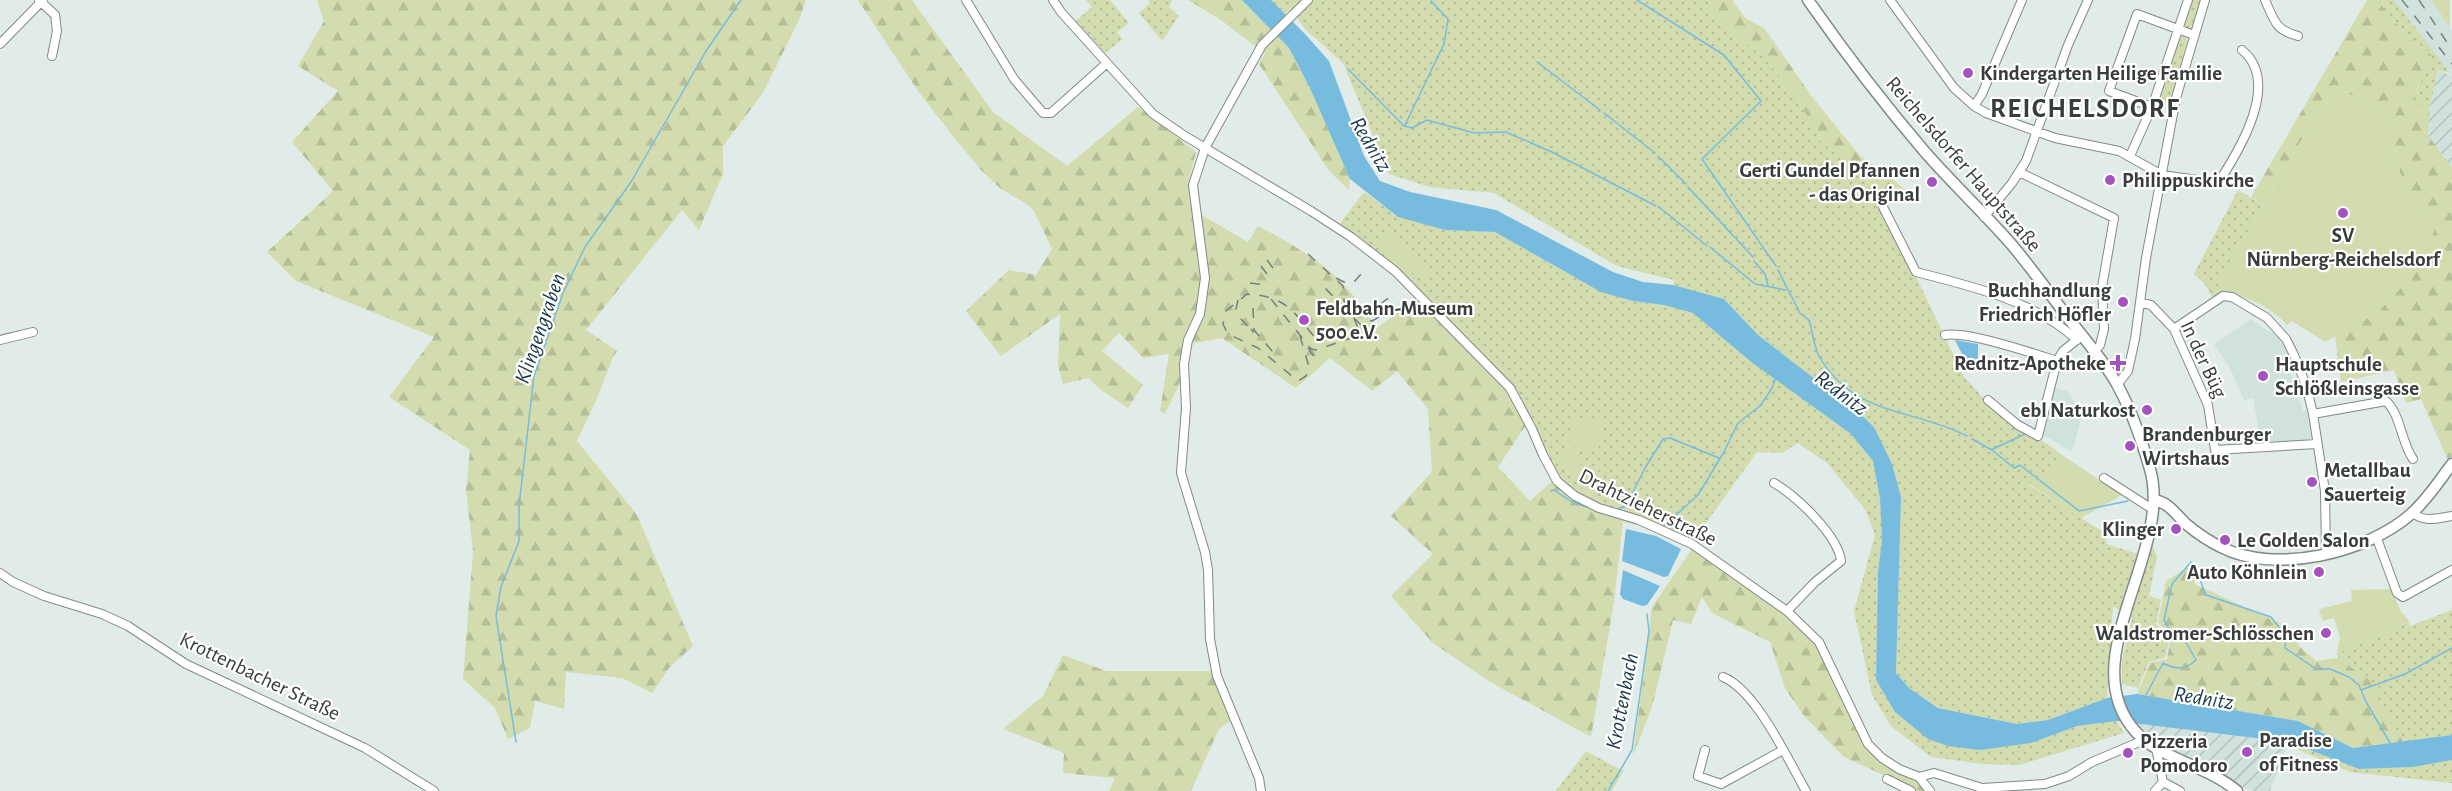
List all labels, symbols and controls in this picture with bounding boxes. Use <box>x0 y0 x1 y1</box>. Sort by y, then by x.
place label: Kindergarten Heilige Familie <box>1980 63 2222 84</box>
marker: Kindergarten Heilige Familie <box>1961 66 1975 80</box>
street label: Reichelsdorfer Hauptstraße <box>1882 73 2045 256</box>
district label: REICHELSDORF <box>1990 95 2180 122</box>
water label: Rednitz <box>1346 113 1396 176</box>
place label: Gerti Gundel Pfannen - das Original <box>1740 160 1920 205</box>
place label: Philippuskirche <box>2122 170 2254 191</box>
marker: Philippuskirche <box>2103 173 2117 187</box>
marker: Gerti Gundel Pfannen - das Original <box>1925 175 1939 189</box>
marker: SV Nürnberg-Reichelsdorf <box>2336 206 2350 220</box>
place label: SV Nürnberg-Reichelsdorf <box>2246 225 2442 270</box>
water label: Klingengraben <box>511 270 569 386</box>
place label: Buchhandlung Friedrich Höfler <box>1979 280 2112 325</box>
marker: Buchhandlung Friedrich Höfler <box>2116 295 2130 309</box>
place label: Feldbahn-Museum 500 e.V. <box>1316 298 1474 343</box>
marker: Feldbahn-Museum 500 e.V. <box>1297 313 1311 327</box>
street label: In der Büg <box>2177 317 2231 402</box>
place label: Rednitz-Apotheke <box>1954 353 2106 374</box>
place label: Hauptschule Schlößleinsgasse <box>2275 354 2419 399</box>
marker: Rednitz-Apotheke <box>2111 356 2125 370</box>
water label: Rednitz <box>1811 366 1872 420</box>
marker: Hauptschule Schlößleinsgasse <box>2256 369 2270 383</box>
place label: ebl Naturkost <box>2020 400 2135 421</box>
marker: ebl Naturkost <box>2140 403 2154 417</box>
place label: Brandenburger Wirtshaus <box>2142 424 2272 469</box>
marker: Brandenburger Wirtshaus <box>2123 439 2137 453</box>
place label: Metallbau Sauerteig <box>2324 460 2411 505</box>
street label: Drahtzieherstraße <box>1576 465 1720 550</box>
marker: Metallbau Sauerteig <box>2305 475 2319 489</box>
place label: Klinger <box>2102 519 2165 540</box>
marker: Klinger <box>2169 522 2183 536</box>
place label: Le Golden Salon <box>2237 530 2370 551</box>
marker: Le Golden Salon <box>2218 533 2232 547</box>
place label: Auto Köhnlein <box>2187 562 2307 583</box>
marker: Auto Köhnlein <box>2312 565 2326 579</box>
place label: Waldstromer-Schlösschen <box>2095 623 2314 644</box>
marker: Waldstromer-Schlösschen <box>2319 626 2333 640</box>
street label: Krottenbacher Straße <box>176 629 343 724</box>
water label: Krottenbach <box>1602 651 1642 751</box>
water label: Rednitz <box>2172 682 2235 714</box>
place label: Paradise of Fitness <box>2259 730 2338 775</box>
place label: Pizzeria Pomodoro <box>2140 731 2228 776</box>
marker: Paradise of Fitness <box>2240 745 2254 759</box>
marker: Pizzeria Pomodoro <box>2121 746 2135 760</box>

